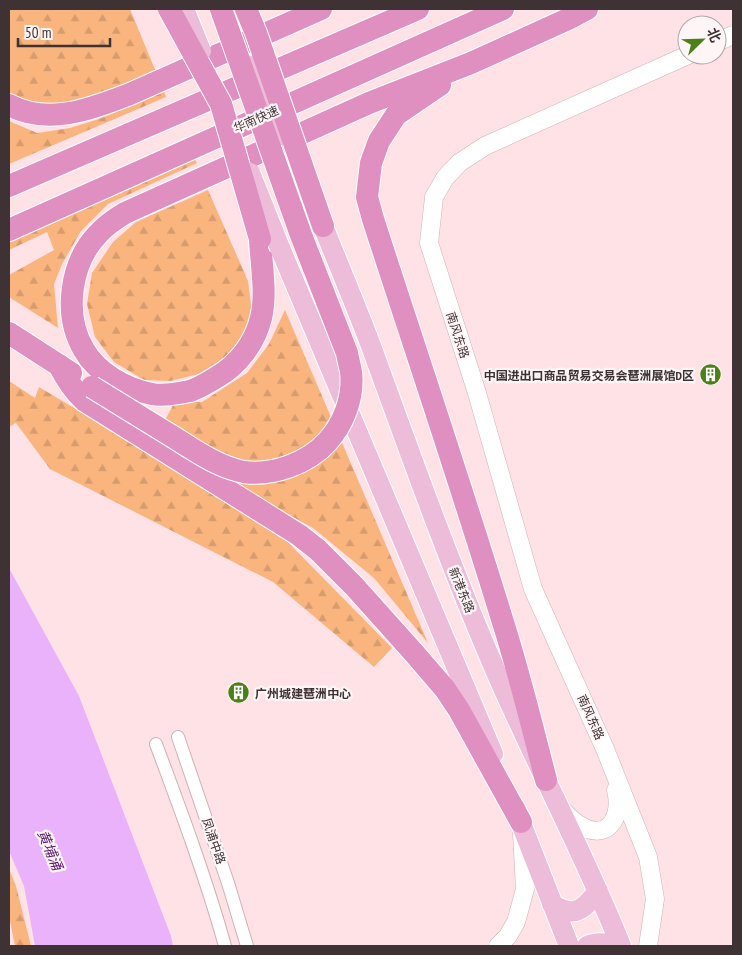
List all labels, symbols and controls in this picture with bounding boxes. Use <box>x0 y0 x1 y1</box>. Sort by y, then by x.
scale bar <box>18 15 110 47</box>
north arrow <box>677 15 727 65</box>
text: 50 m <box>25 23 51 42</box>
text: 北 <box>703 25 725 45</box>
street label: 华南快速 <box>231 102 281 136</box>
street label: 南风东路 <box>443 310 473 360</box>
building icon: 中国进出口商品贸易交易会琶洲展馆D区 <box>698 363 722 387</box>
place label: 中国进出口商品贸易交易会琶洲展馆D区 <box>484 368 694 383</box>
street label: 新港东路 <box>446 565 478 615</box>
building icon: 广州城建琶洲中心 <box>227 681 251 705</box>
place label: 广州城建琶洲中心 <box>255 686 351 701</box>
street label: 南风东路 <box>574 692 608 742</box>
street label: 凤浦中路 <box>199 816 229 866</box>
water label: 黄埔涌 <box>34 827 67 875</box>

